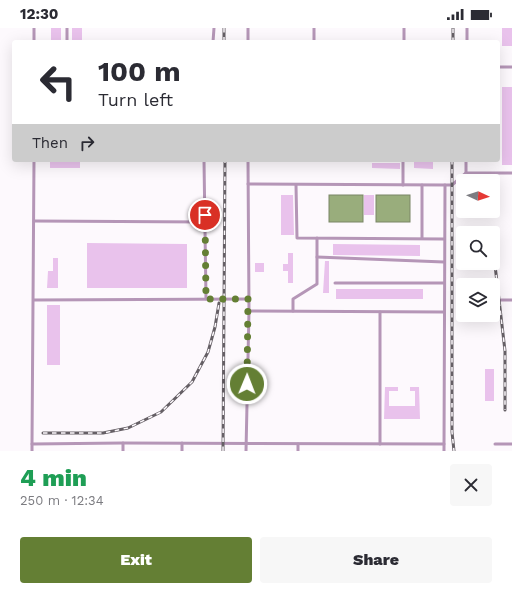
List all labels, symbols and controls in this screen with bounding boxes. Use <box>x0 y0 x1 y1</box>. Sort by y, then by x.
text: 12:30 <box>20 5 59 23</box>
text: 100 m <box>98 55 181 88</box>
icon: left <box>32 56 84 108</box>
text: Turn left <box>98 89 173 110</box>
icon: right <box>76 132 98 154</box>
text: Then <box>32 134 68 152</box>
north arrow <box>456 174 500 218</box>
map controls <box>456 174 500 322</box>
pin <box>188 198 222 232</box>
icon: arrive <box>194 204 216 226</box>
button: search <box>456 226 500 270</box>
button: layers <box>456 278 500 322</box>
position arrow <box>226 363 268 405</box>
text: 4 min <box>20 464 87 492</box>
button: close <box>450 464 492 506</box>
text: 250 m · 12:34 <box>20 493 104 508</box>
button: Exit <box>20 537 252 583</box>
button: Share <box>260 537 492 583</box>

